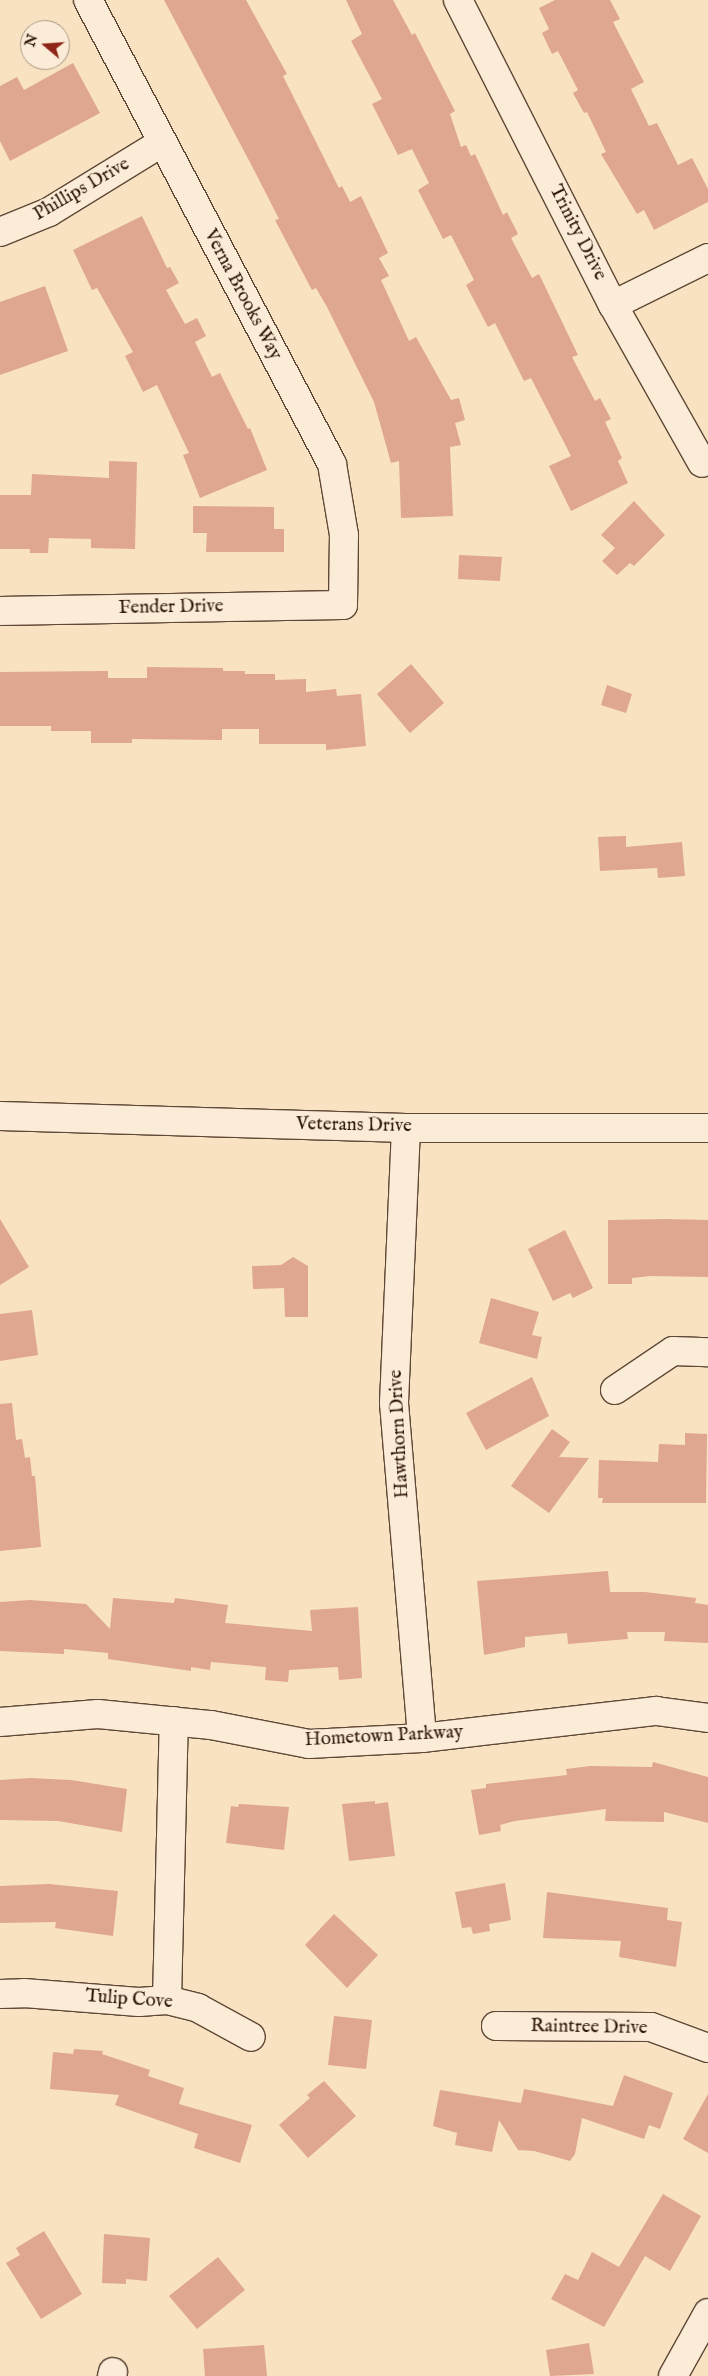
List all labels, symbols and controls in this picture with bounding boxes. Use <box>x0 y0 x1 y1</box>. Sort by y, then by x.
north arrow <box>20 20 70 70</box>
text: N <box>21 32 42 49</box>
street label: Phillips Drive <box>30 153 134 227</box>
street label: Trinity Drive <box>543 182 611 284</box>
street label: Verna Brooks Way <box>198 226 286 364</box>
street label: Fender Drive <box>118 596 224 620</box>
street label: Veterans Drive <box>296 1114 412 1138</box>
street label: Hawthorn Drive <box>385 1369 415 1499</box>
street label: Hometown Parkway <box>304 1721 464 1753</box>
street label: Tulip Cove <box>85 1986 173 2014</box>
street label: Raintree Drive <box>530 2016 648 2040</box>

